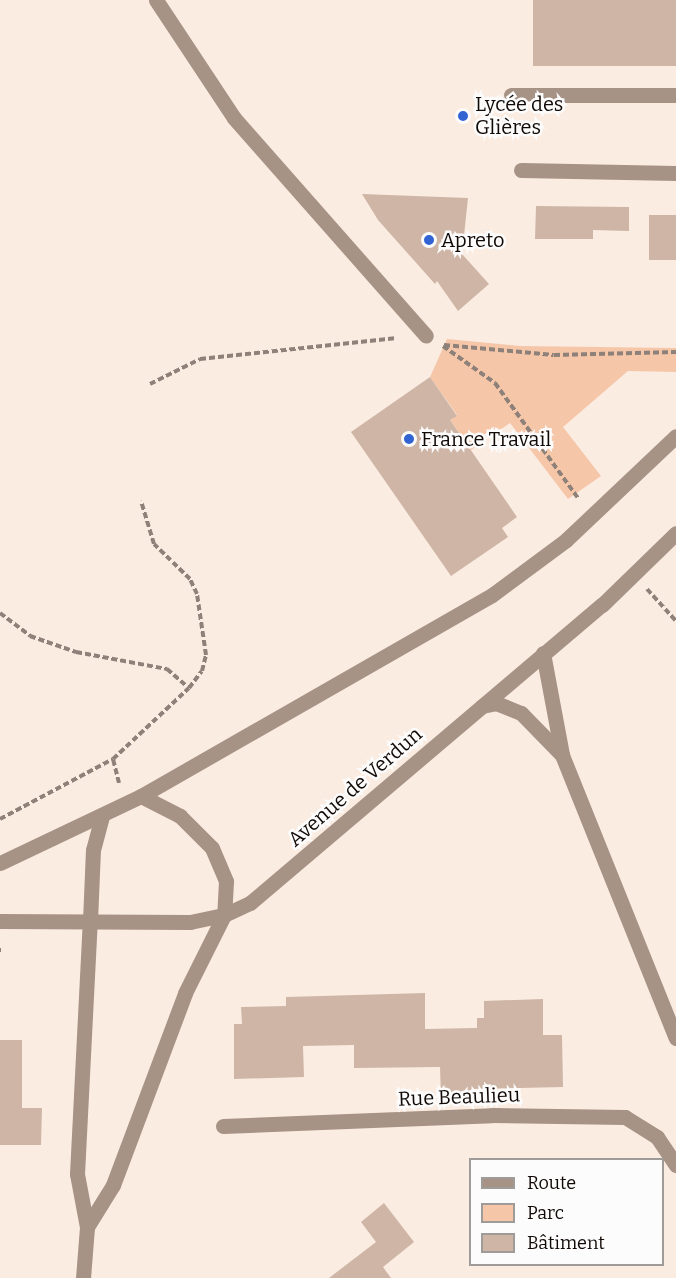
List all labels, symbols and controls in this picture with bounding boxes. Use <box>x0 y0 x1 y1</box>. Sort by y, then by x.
place label: Lycée des Glières <box>475 92 563 139</box>
marker: Lycée des Glières <box>456 109 470 123</box>
place label: Apreto <box>441 228 504 252</box>
marker: Apreto <box>422 233 436 247</box>
place label: France Travail <box>421 427 551 451</box>
marker: France Travail <box>402 432 416 446</box>
street label: Avenue de Verdun <box>283 722 427 852</box>
street label: Rue Beaulieu <box>398 1083 520 1111</box>
legend <box>469 1158 664 1266</box>
text: Route <box>527 1172 576 1194</box>
text: Parc <box>527 1202 564 1224</box>
text: Bâtiment <box>527 1232 605 1254</box>

